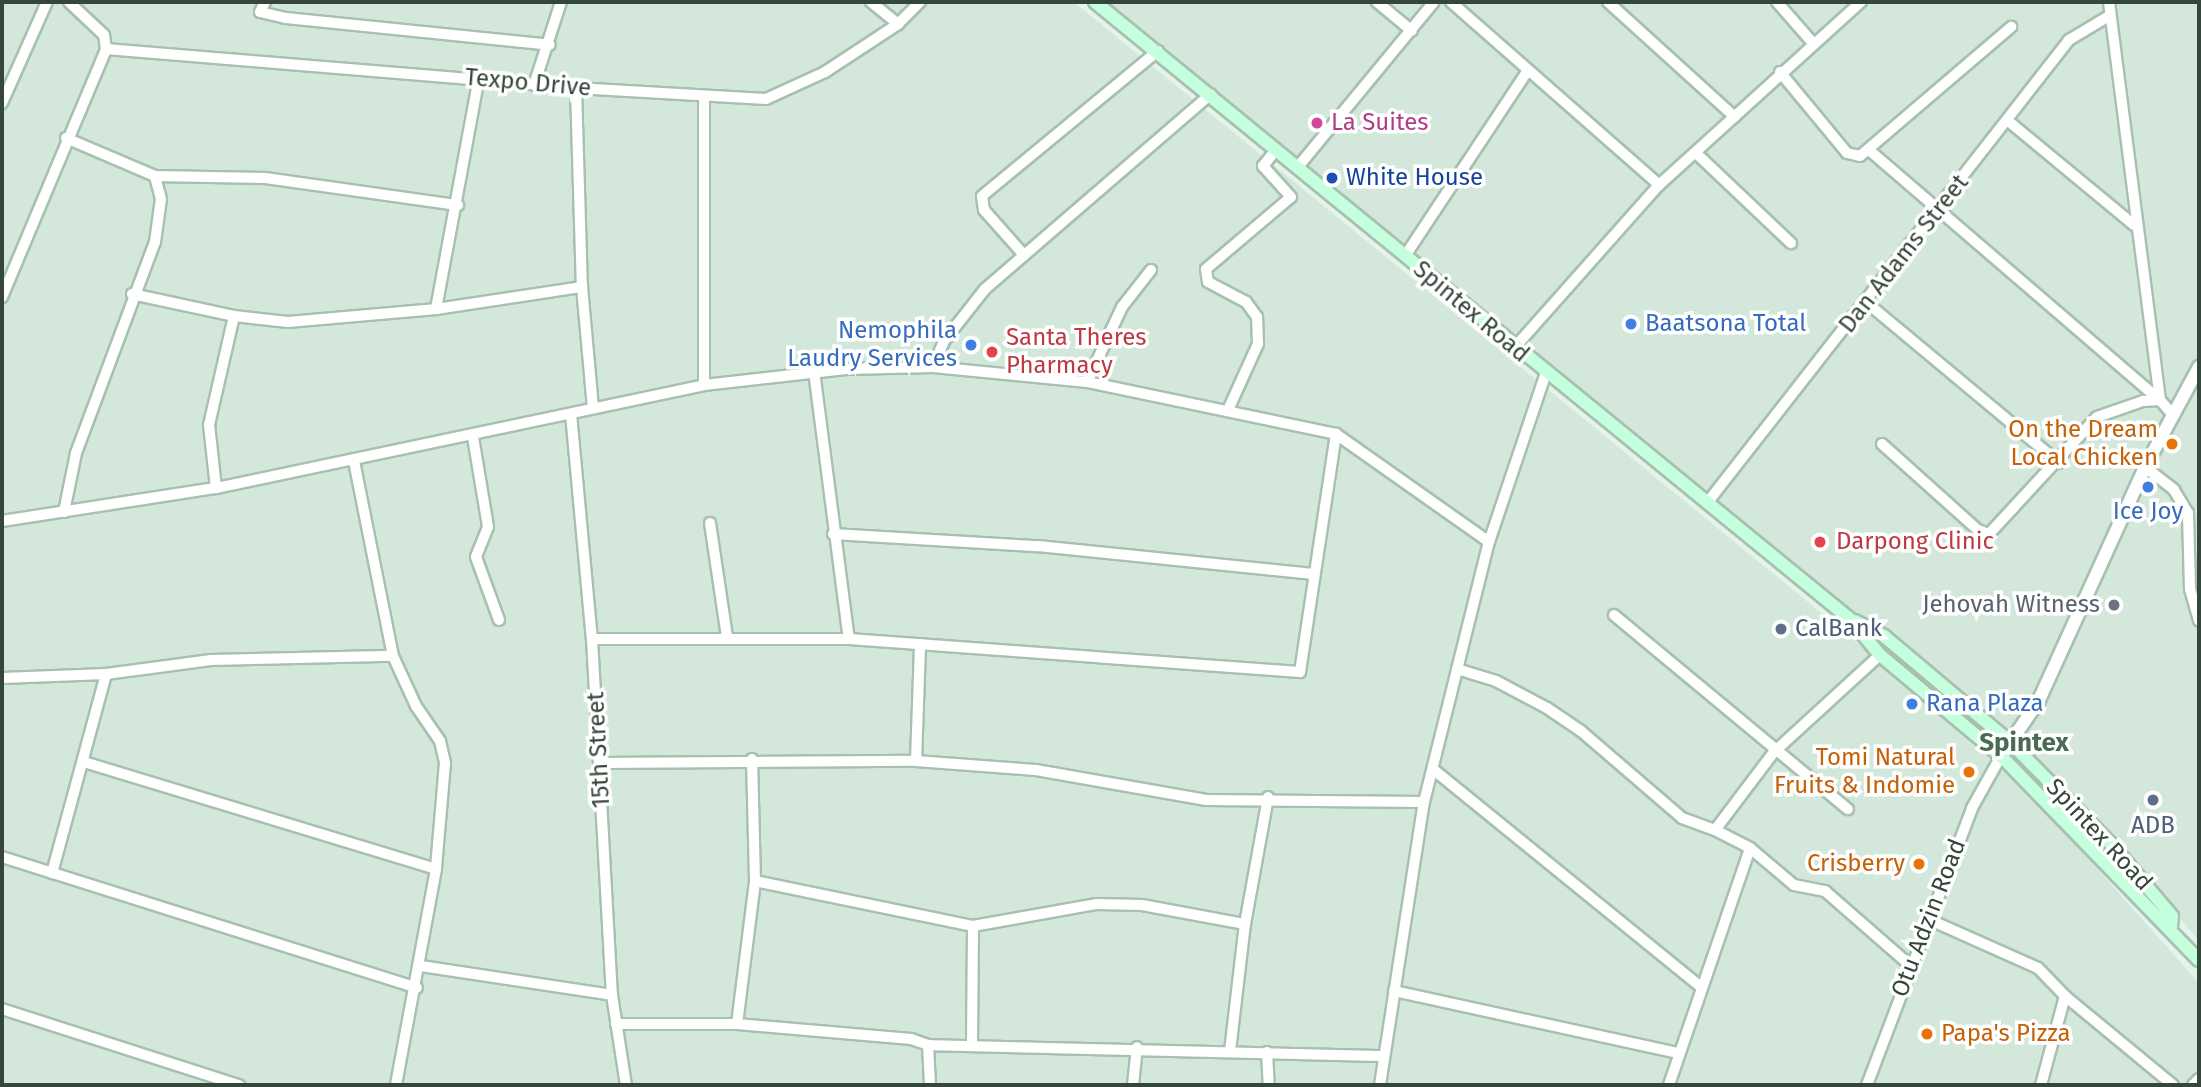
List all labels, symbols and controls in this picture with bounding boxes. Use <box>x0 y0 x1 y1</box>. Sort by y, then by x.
street label: Texpo Drive <box>464 63 592 103</box>
place label: La Suites <box>1331 109 1429 137</box>
marker: La Suites <box>1309 115 1325 131</box>
place label: White House <box>1346 164 1483 192</box>
street label: Dan Adams Street <box>1833 169 1975 339</box>
marker: White House <box>1324 170 1340 186</box>
street label: Spintex Road <box>1407 255 1535 369</box>
place label: Baatsona Total <box>1645 310 1806 338</box>
marker: Baatsona Total <box>1623 316 1639 332</box>
place label: Nemophila Laudry Services <box>787 317 957 373</box>
place label: Santa Theres Pharmacy <box>1006 324 1146 380</box>
marker: Nemophila Laudry Services <box>963 337 979 353</box>
marker: Santa Theres Pharmacy <box>984 344 1000 360</box>
place label: On the Dream Local Chicken <box>2008 416 2158 472</box>
marker: On the Dream Local Chicken <box>2164 436 2180 452</box>
marker: Ice Joy <box>2140 479 2156 495</box>
place label: Ice Joy <box>2113 498 2183 526</box>
place label: Darpong Clinic <box>1836 528 1994 556</box>
marker: Darpong Clinic <box>1810 532 1830 552</box>
place label: Jehovah Witness <box>1922 591 2100 619</box>
marker: Jehovah Witness <box>2106 597 2122 613</box>
place label: CalBank <box>1795 615 1882 643</box>
marker: CalBank <box>1773 621 1789 637</box>
place label: Rana Plaza <box>1926 690 2044 718</box>
street label: 15th Street <box>582 691 616 809</box>
marker: Rana Plaza <box>1904 696 1920 712</box>
district label: Spintex <box>1979 727 2069 759</box>
place label: Tomi Natural Fruits & Indomie <box>1774 744 1955 800</box>
marker: Tomi Natural Fruits & Indomie <box>1961 764 1977 780</box>
street label: Spintex Road <box>2040 773 2158 897</box>
marker: ADB <box>2145 792 2161 808</box>
place label: ADB <box>2131 812 2175 840</box>
street label: Otu Adzin Road <box>1886 835 1972 1001</box>
place label: Crisberry <box>1807 850 1905 878</box>
marker: Crisberry <box>1911 856 1927 872</box>
place label: Papa's Pizza <box>1941 1020 2070 1048</box>
marker: Papa's Pizza <box>1919 1026 1935 1042</box>

